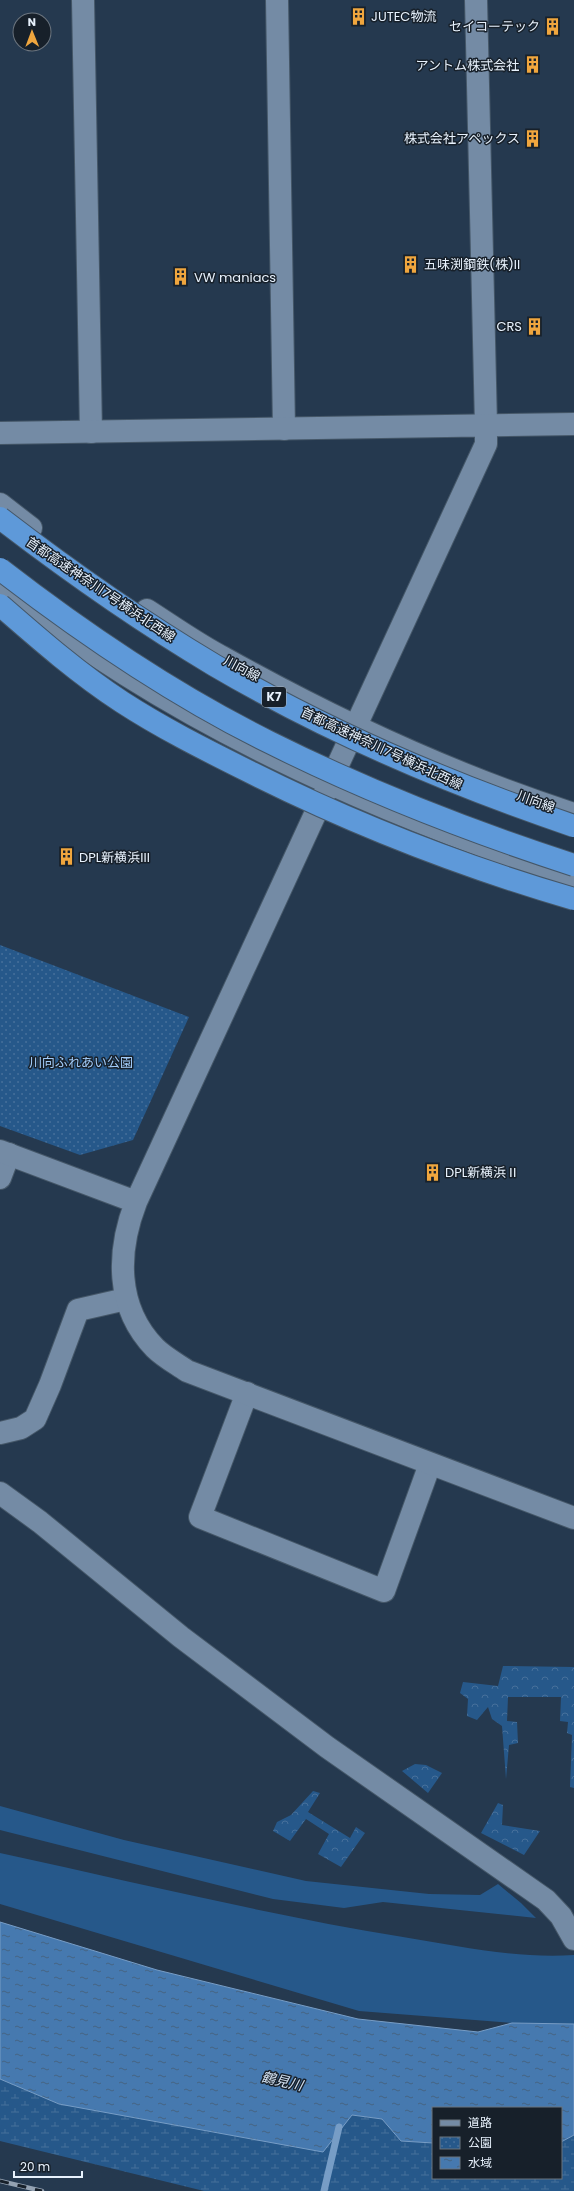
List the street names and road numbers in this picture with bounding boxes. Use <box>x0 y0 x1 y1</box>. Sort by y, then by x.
street label: 首都高速神奈川7号横浜北西線 <box>22 532 179 647</box>
street label: 川向線 <box>220 651 263 686</box>
road number: K7 <box>262 687 286 707</box>
street label: 首都高速神奈川7号横浜北西線 <box>298 703 466 794</box>
street label: 川向線 <box>514 786 557 817</box>

